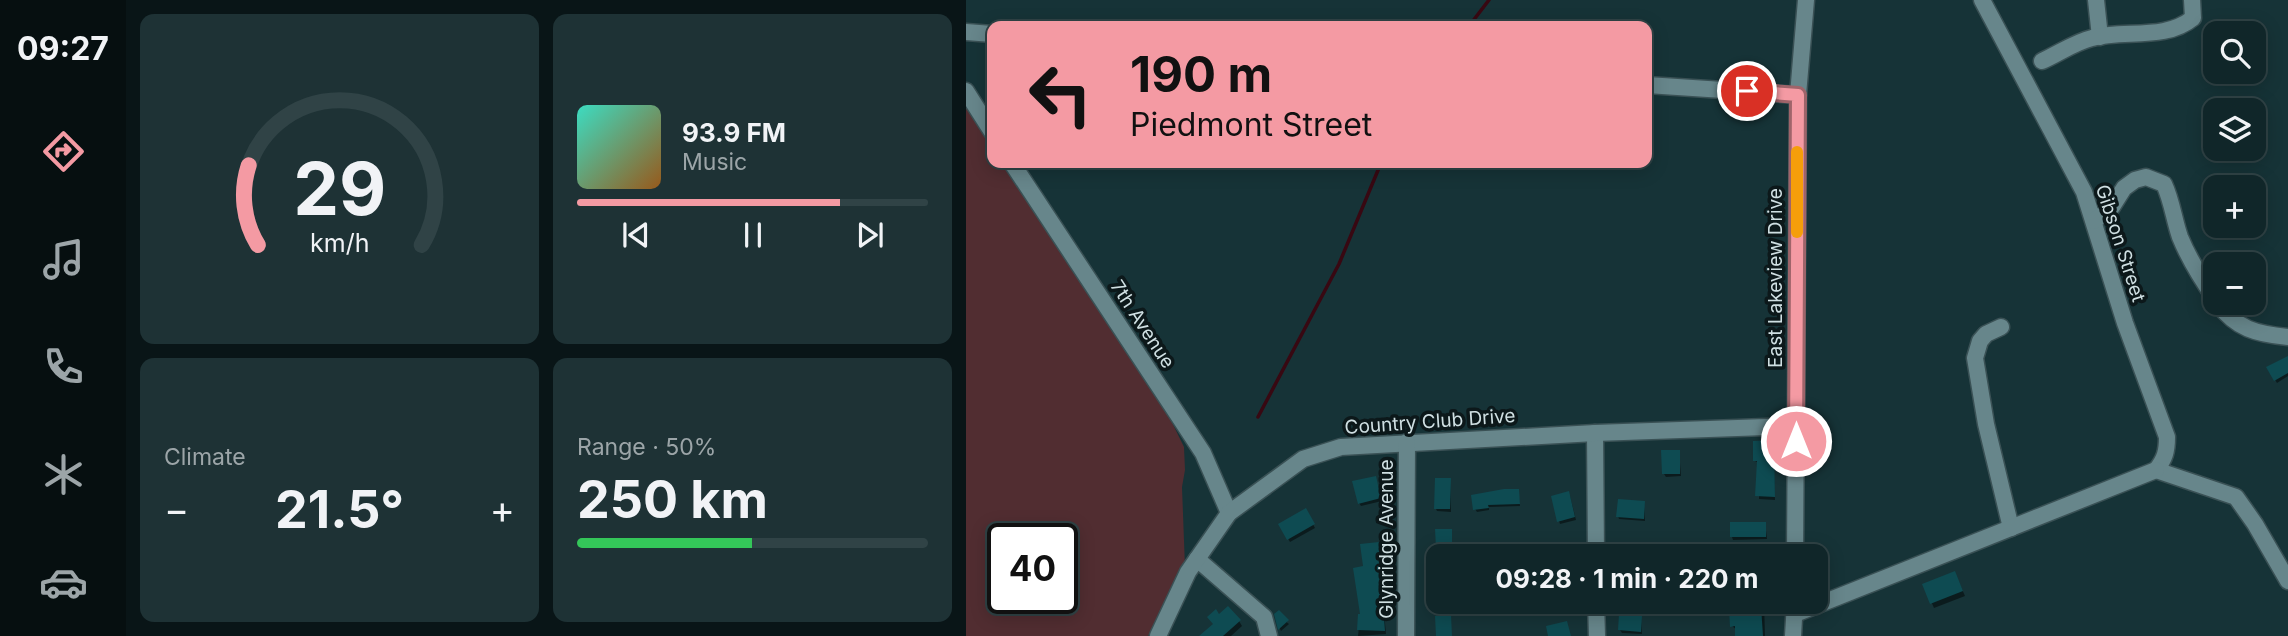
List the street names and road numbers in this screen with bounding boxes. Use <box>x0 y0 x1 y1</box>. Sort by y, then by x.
street label: Gibson Street <box>2091 182 2150 305</box>
street label: East Lakeview Drive <box>1764 188 1787 368</box>
street label: 7th Avenue <box>1106 276 1180 373</box>
street label: Country Club Drive <box>1344 404 1516 439</box>
street label: Glynridge Avenue <box>1375 459 1398 619</box>

